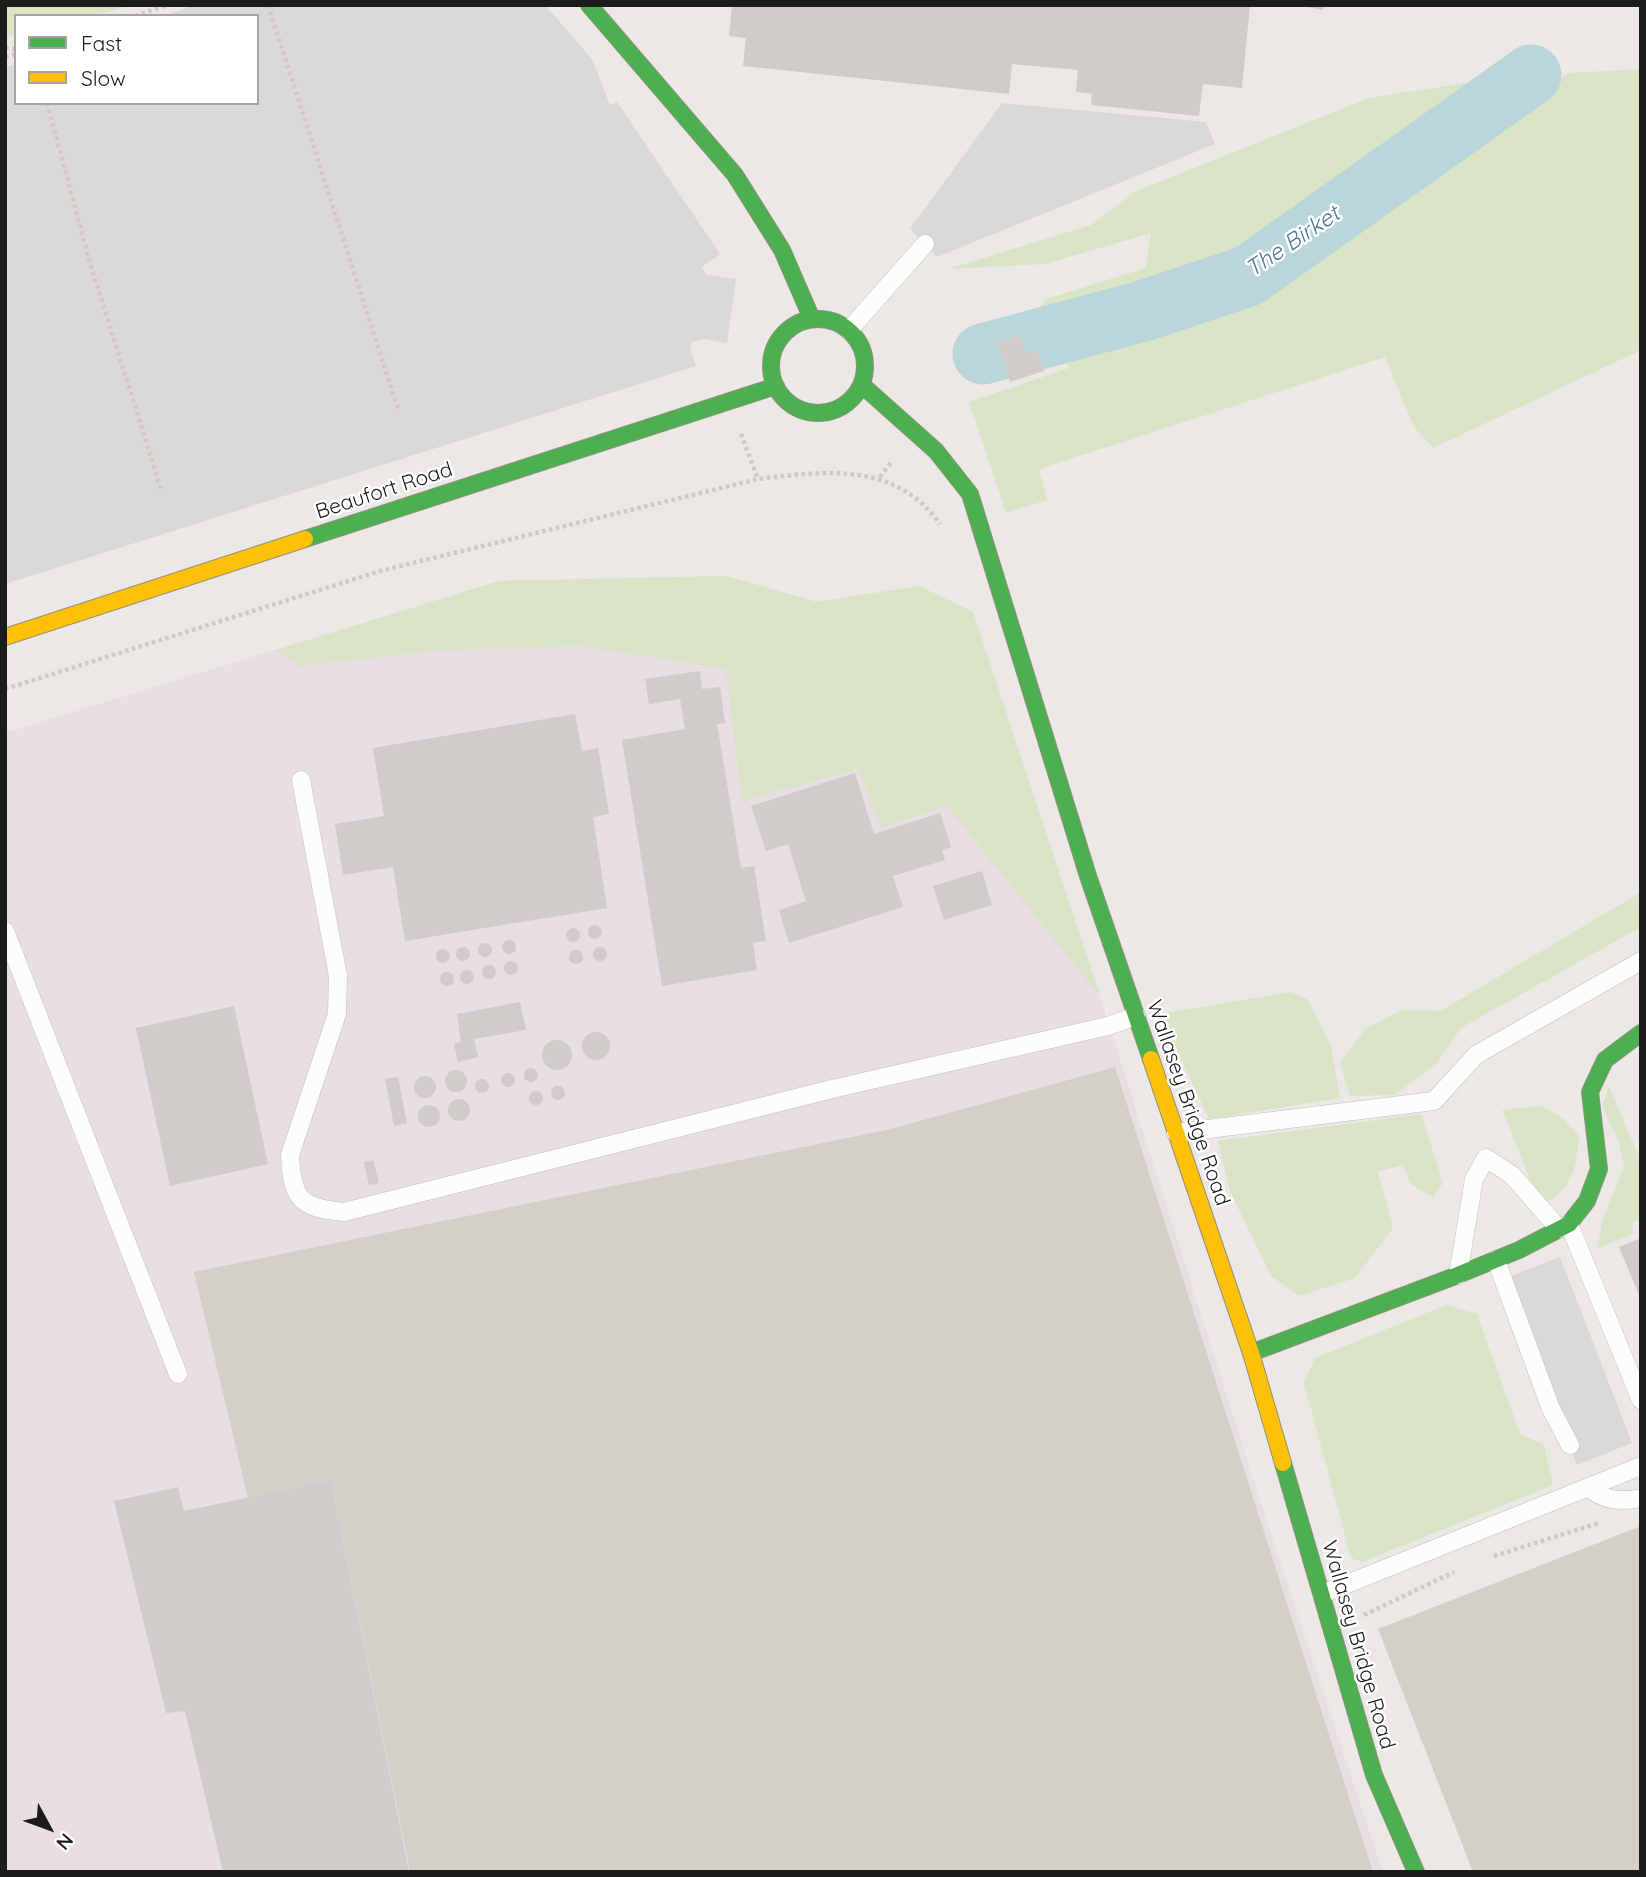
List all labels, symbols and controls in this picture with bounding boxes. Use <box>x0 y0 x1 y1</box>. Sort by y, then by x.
legend <box>14 14 259 105</box>
text: Fast <box>81 30 122 56</box>
text: Slow <box>81 65 126 91</box>
water label: The Birket <box>1241 200 1345 284</box>
street label: Beaufort Road <box>312 457 456 525</box>
street label: Wallasey Bridge Road <box>1141 997 1235 1209</box>
street label: Wallasey Bridge Road <box>1316 1538 1400 1752</box>
north arrow <box>14 1793 84 1863</box>
text: N <box>51 1829 78 1855</box>

